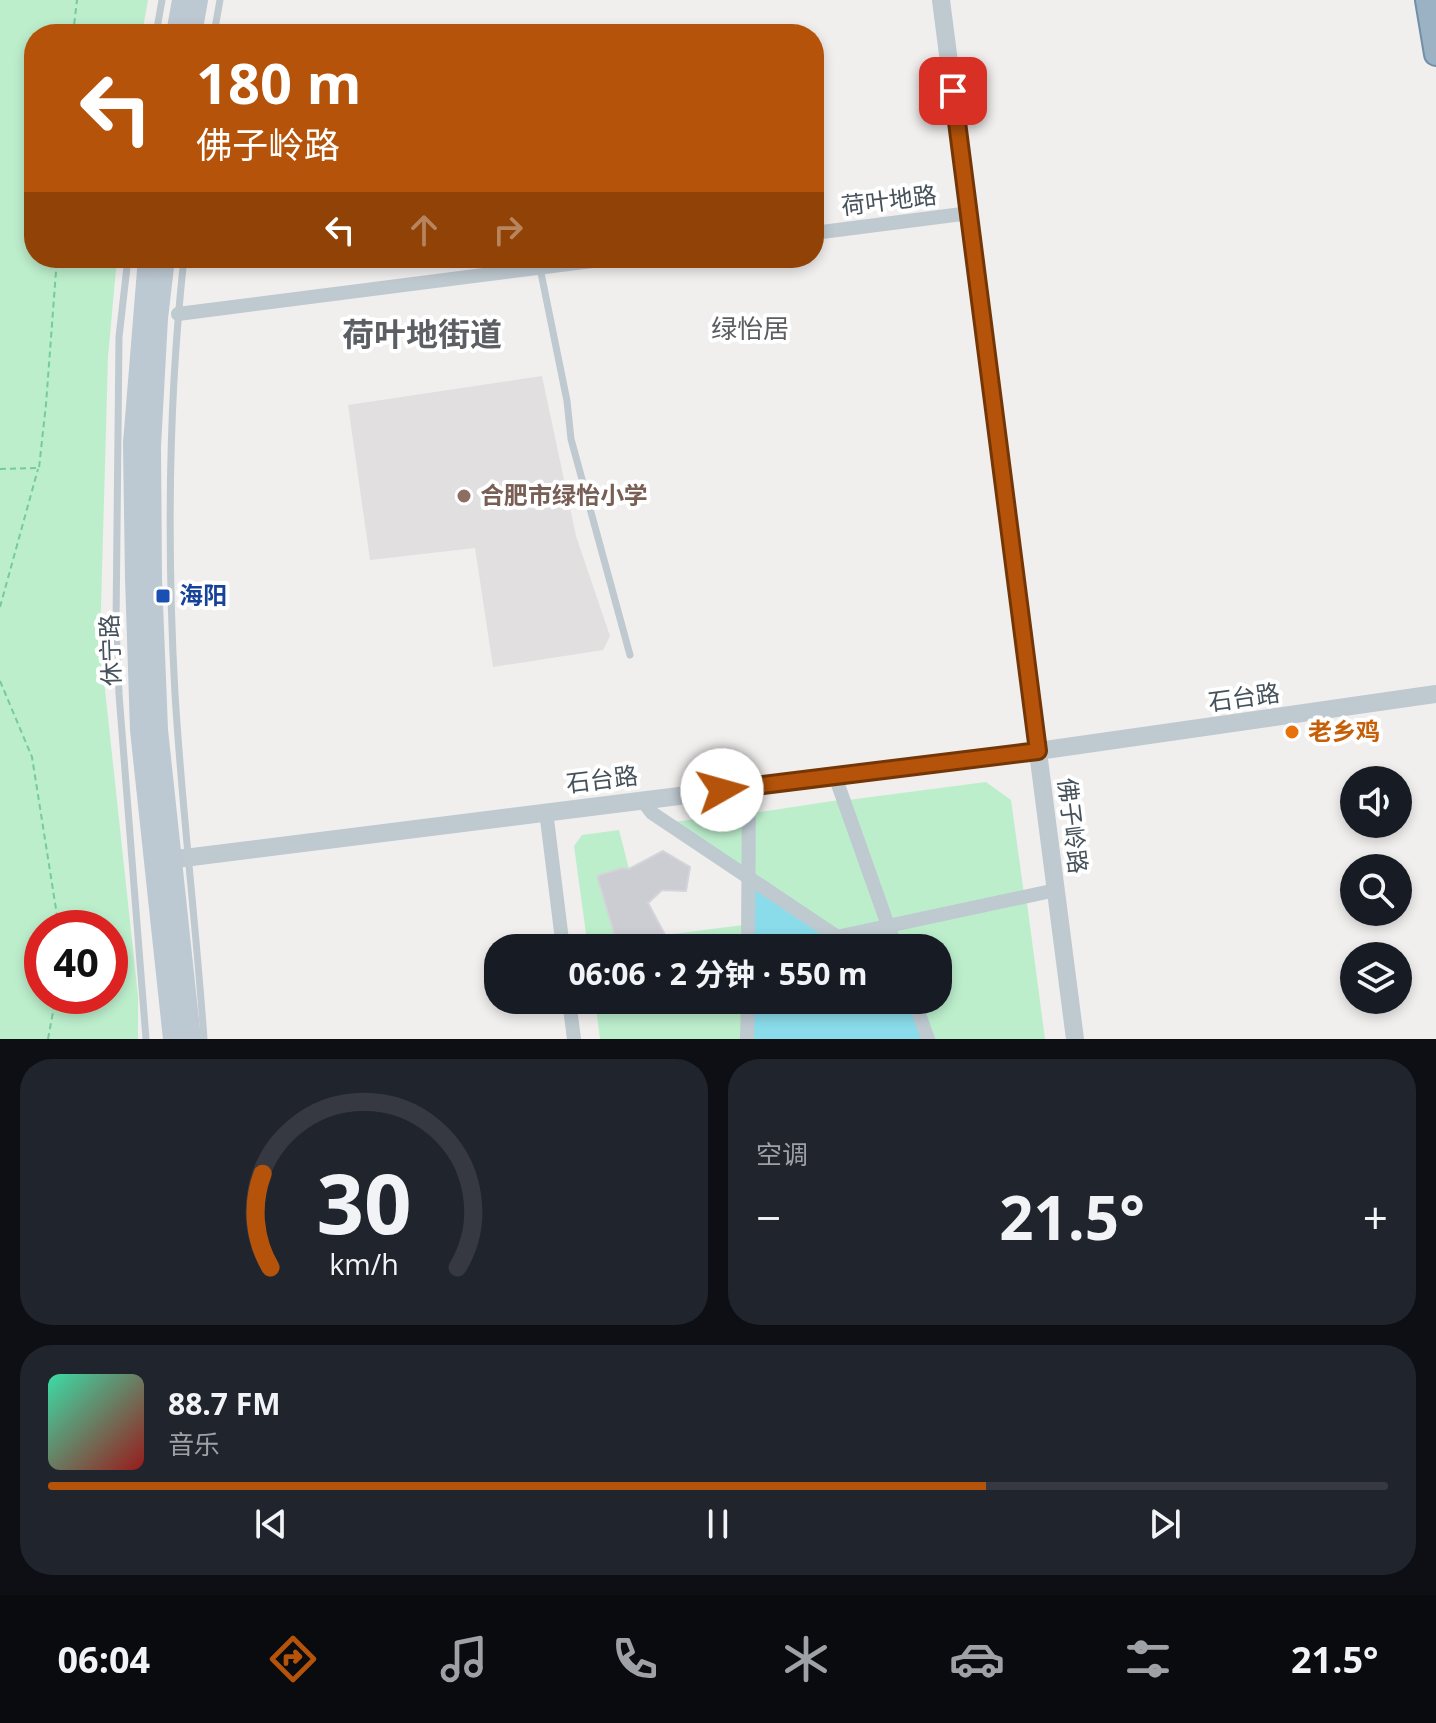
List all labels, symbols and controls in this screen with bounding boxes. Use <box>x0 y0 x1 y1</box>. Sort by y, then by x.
text: 180 m <box>196 44 362 120</box>
icon: left <box>64 56 168 160</box>
pin <box>919 57 987 125</box>
icon: arrive <box>931 69 975 113</box>
text: 佛子岭路 <box>196 120 340 169</box>
street label: 荷叶地路 <box>839 177 938 222</box>
icon: left <box>318 208 362 252</box>
icon: ahead <box>402 208 446 252</box>
icon: right <box>486 208 530 252</box>
district label: 绿怡居 <box>711 310 789 346</box>
district label: 荷叶地街道 <box>342 312 502 355</box>
place label: 合肥市绿怡小学 <box>480 478 648 511</box>
marker: 合肥市绿怡小学 <box>455 487 473 505</box>
place label: 海阳 <box>179 578 227 611</box>
marker: 海阳 <box>154 587 172 605</box>
street label: 休宁路 <box>92 613 127 687</box>
street label: 石台路 <box>1206 675 1282 718</box>
place label: 老乡鸡 <box>1308 714 1380 747</box>
marker: 老乡鸡 <box>1283 723 1301 741</box>
position arrow <box>680 748 764 832</box>
street label: 石台路 <box>564 758 640 799</box>
map controls <box>1340 766 1412 1014</box>
button: sound <box>1340 766 1412 838</box>
street label: 佛子岭路 <box>1051 776 1096 875</box>
button: search <box>1340 854 1412 926</box>
speed limit sign: 40 <box>24 910 128 1014</box>
button: layers <box>1340 942 1412 1014</box>
text: 06:06 · 2 分钟 · 550 m <box>568 953 868 994</box>
text: 空调 <box>756 1136 808 1172</box>
text: 30 <box>316 1145 412 1258</box>
text: 21.5° <box>999 1176 1145 1258</box>
text: − <box>756 1187 781 1247</box>
text: + <box>1363 1187 1388 1247</box>
text: km/h <box>329 1244 399 1283</box>
text: 88.7 FM <box>168 1383 281 1424</box>
text: 音乐 <box>168 1426 220 1462</box>
icon: previous <box>249 1502 293 1546</box>
icon: pause <box>696 1502 740 1546</box>
icon: next <box>1143 1502 1187 1546</box>
icon: directions <box>265 1631 321 1687</box>
icon: music <box>436 1631 492 1687</box>
icon: phone <box>607 1631 663 1687</box>
icon: climate <box>778 1631 834 1687</box>
icon: car <box>949 1631 1005 1687</box>
icon: filters <box>1120 1631 1176 1687</box>
text: 06:04 <box>57 1635 150 1684</box>
text: 21.5° <box>1291 1635 1378 1684</box>

